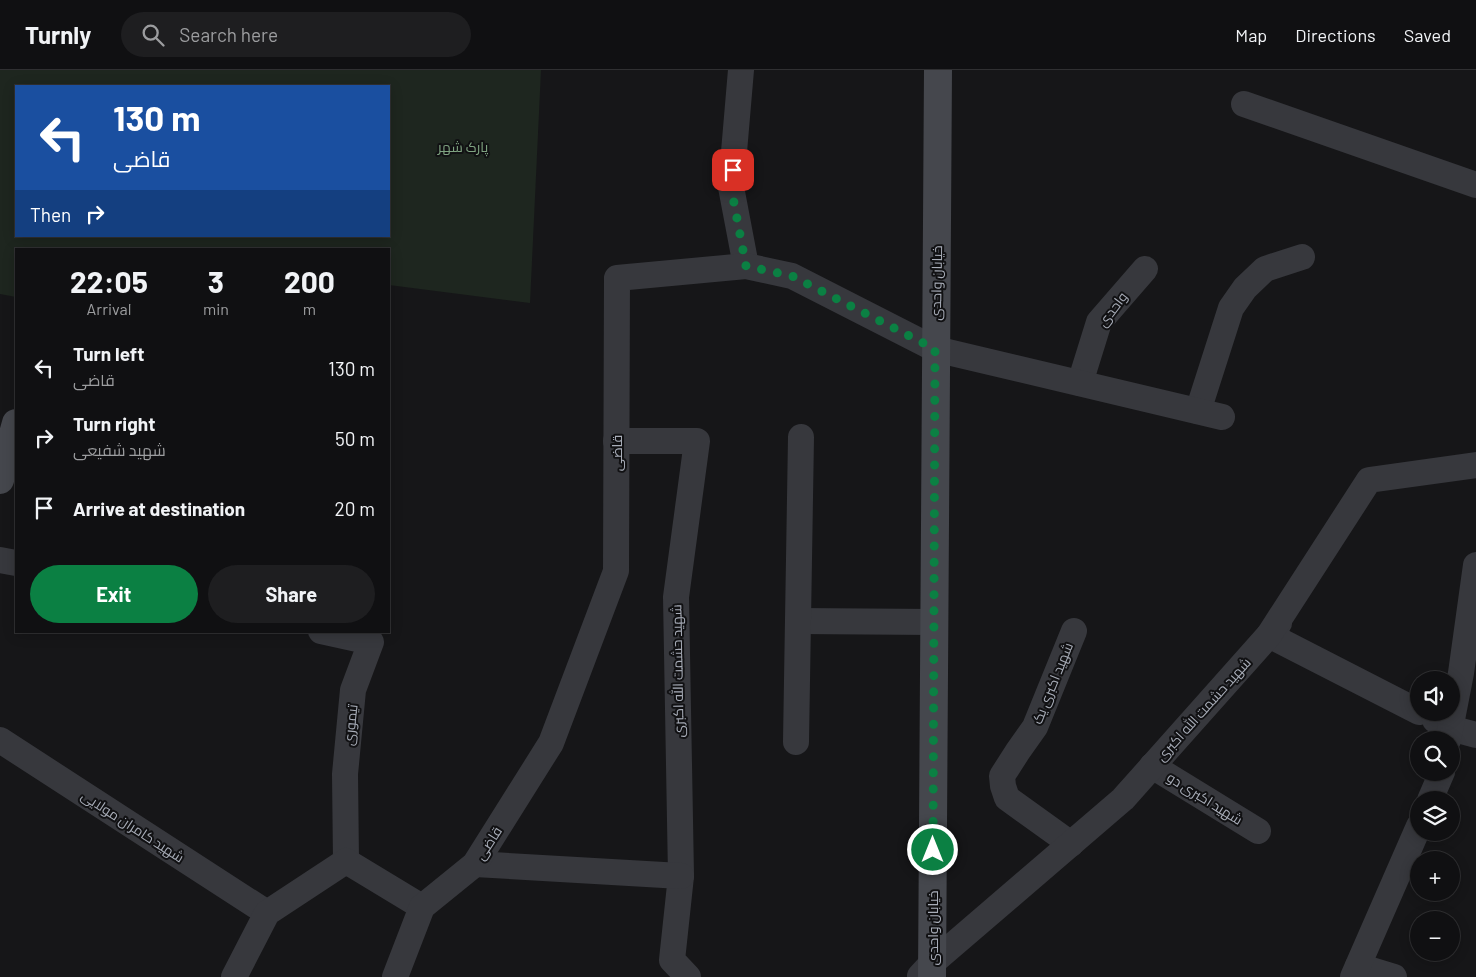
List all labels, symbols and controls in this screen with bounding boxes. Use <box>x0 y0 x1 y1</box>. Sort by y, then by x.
search box <box>121 12 471 57</box>
text: Turnly <box>25 20 91 49</box>
icon: search <box>139 21 167 49</box>
text: Search here <box>179 23 278 46</box>
text: Map <box>1235 24 1267 46</box>
text: Directions <box>1295 24 1376 46</box>
text: Saved <box>1404 24 1451 46</box>
text: 130 m <box>113 96 200 138</box>
icon: left <box>30 105 95 170</box>
park label: پارک شهر <box>437 138 488 157</box>
text: قاضی <box>113 145 170 171</box>
pin <box>712 149 754 191</box>
icon: arrive <box>719 156 747 184</box>
icon: right <box>81 200 109 228</box>
text: Then <box>30 203 71 226</box>
street label: خیابان واحدی <box>927 245 945 321</box>
text: 22:05 <box>70 263 148 299</box>
text: 3 <box>208 263 224 299</box>
text: 200 <box>284 263 335 299</box>
street label: واحدی <box>1093 288 1131 330</box>
text: Arrival <box>87 299 131 318</box>
text: min <box>203 299 229 318</box>
text: m <box>303 299 316 318</box>
text: Turn left <box>73 342 144 365</box>
icon: left <box>30 354 58 382</box>
text: 130 m <box>328 357 375 380</box>
text: قاضی <box>73 370 115 389</box>
text: Turn right <box>73 412 155 435</box>
icon: right <box>30 424 58 452</box>
text: 50 m <box>335 427 375 450</box>
street label: قاضی <box>608 435 625 471</box>
text: شهید شفیعی <box>73 440 166 459</box>
icon: arrive <box>30 494 58 522</box>
text: Arrive at destination <box>73 497 245 520</box>
text: 20 m <box>335 497 375 520</box>
button: Exit <box>30 565 198 623</box>
button: Share <box>208 565 375 623</box>
street label: شهید حشمت الله اکبری <box>667 604 687 738</box>
street label: شهید اکبری یک <box>1028 640 1076 726</box>
street label: شهید حشمت الله اکبری <box>1152 654 1254 764</box>
map controls <box>1410 671 1460 961</box>
button: sound <box>1410 671 1460 721</box>
street label: تیموری <box>339 703 361 747</box>
button: search <box>1410 731 1460 781</box>
street label: شهید اکبری دو <box>1164 768 1246 828</box>
street label: شهید کامران مولایی <box>78 786 188 866</box>
button: layers <box>1410 791 1460 841</box>
street label: قاضی <box>471 823 505 863</box>
position arrow <box>906 823 958 875</box>
button: + <box>1410 851 1460 901</box>
street label: خیابان واحدی <box>924 890 941 966</box>
button: − <box>1410 911 1460 961</box>

